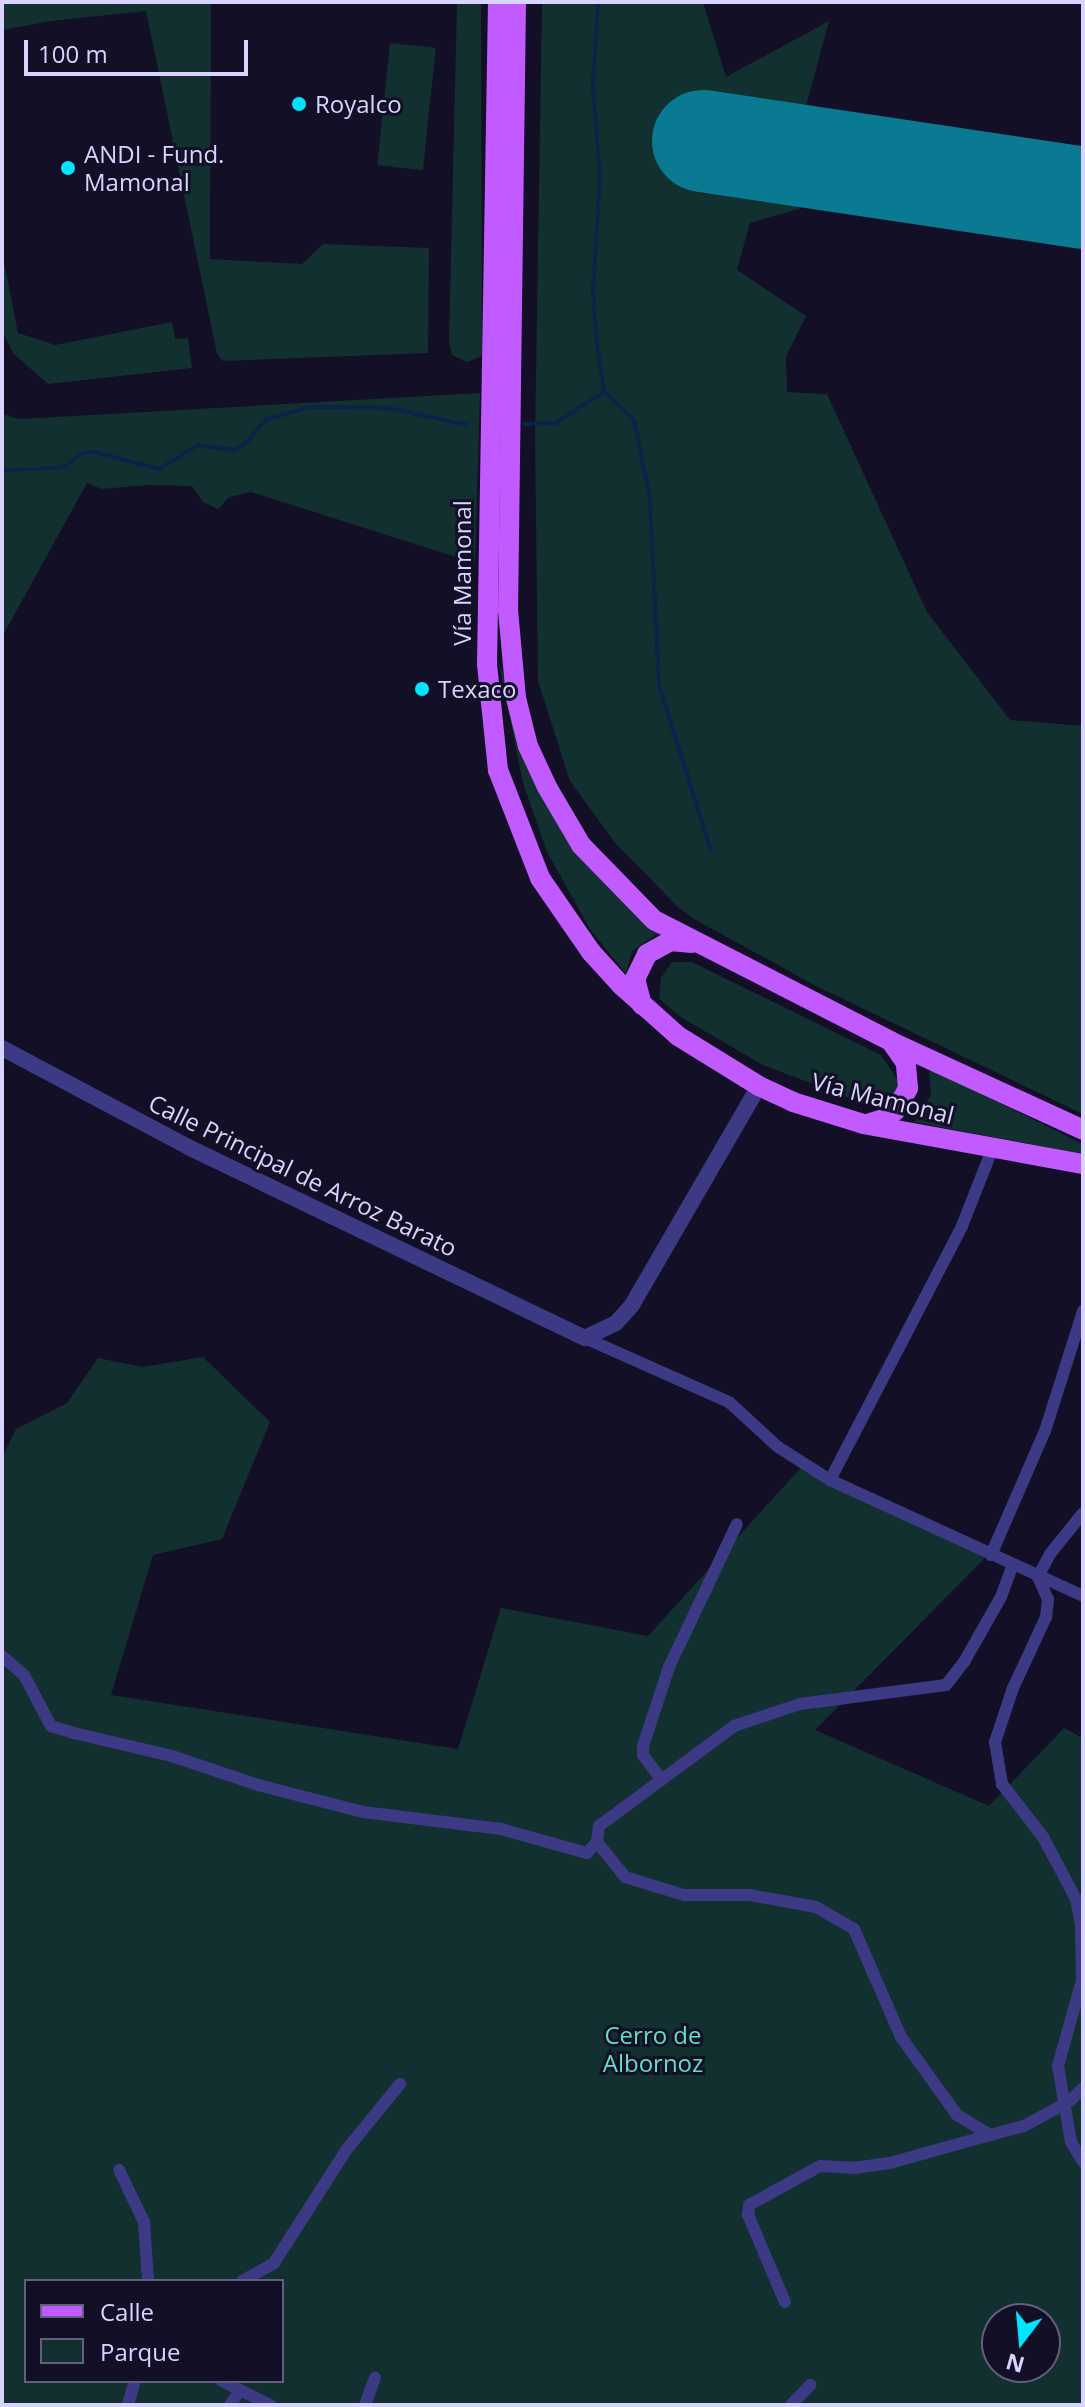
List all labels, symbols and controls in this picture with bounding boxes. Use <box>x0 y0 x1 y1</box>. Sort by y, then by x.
scale bar <box>28 24 252 74</box>
text: 100 m <box>38 37 108 70</box>
place label: Royalco <box>315 90 402 118</box>
marker: Royalco <box>290 95 308 113</box>
place label: ANDI - Fund. Mamonal <box>84 140 224 196</box>
marker: ANDI - Fund. Mamonal <box>59 159 77 177</box>
street label: Vía Mamonal <box>448 500 476 646</box>
place label: Texaco <box>438 675 517 703</box>
marker: Texaco <box>413 680 431 698</box>
street label: Vía Mamonal <box>809 1066 957 1130</box>
street label: Calle Principal de Arroz Barato <box>144 1088 462 1262</box>
park label: Cerro de Albornoz <box>603 2021 703 2077</box>
legend <box>24 2279 284 2383</box>
text: Calle <box>100 2295 154 2328</box>
north arrow <box>981 2303 1061 2383</box>
text: Parque <box>100 2335 180 2368</box>
text: N <box>1002 2347 1028 2381</box>

